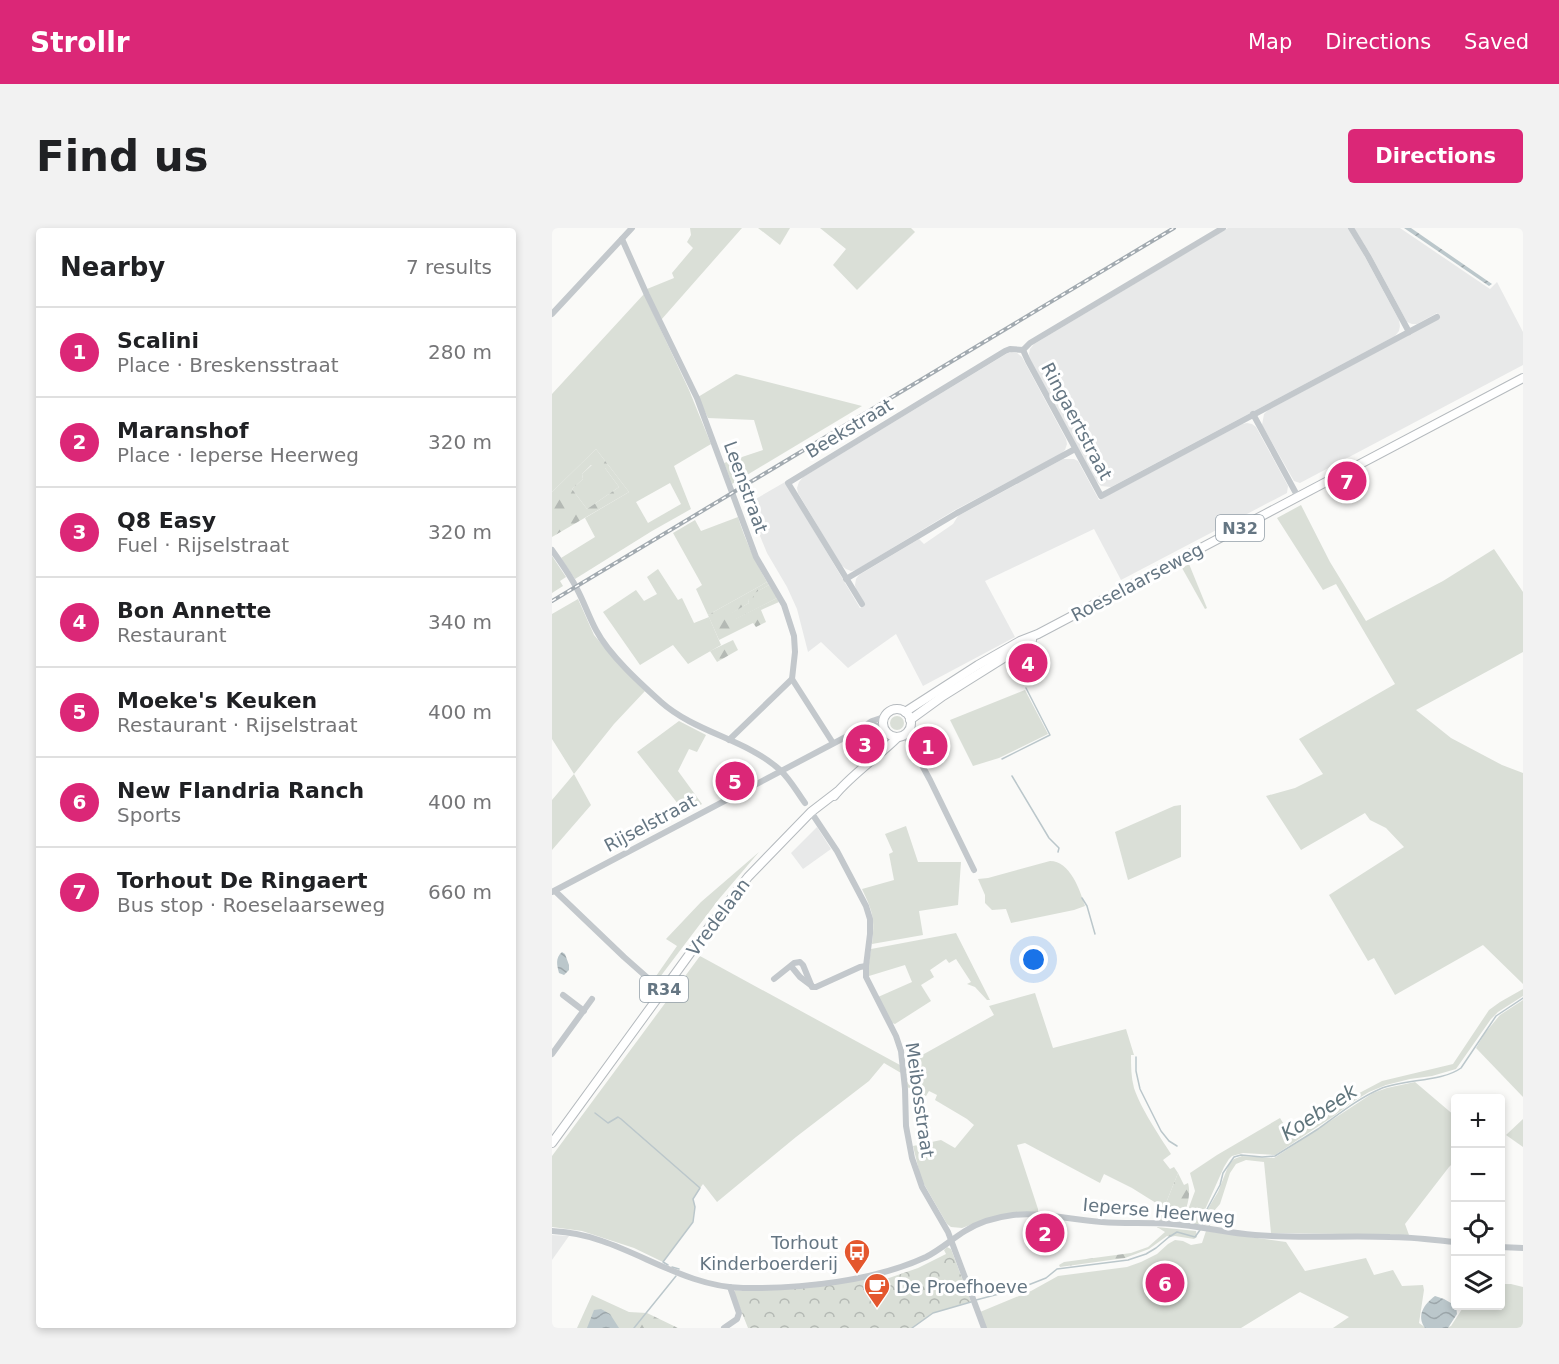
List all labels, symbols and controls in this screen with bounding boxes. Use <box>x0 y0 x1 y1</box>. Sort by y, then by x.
text: Strollr <box>30 26 130 59</box>
text: Map <box>1248 30 1292 54</box>
text: Directions <box>1325 30 1431 54</box>
text: Saved <box>1464 30 1529 54</box>
button: Directions <box>1348 129 1523 183</box>
text: Find us <box>36 132 209 181</box>
text: Nearby <box>60 252 165 282</box>
text: 7 results <box>406 255 492 279</box>
text: Scalini <box>117 328 199 353</box>
text: 1 <box>73 340 86 364</box>
text: 280 m <box>428 340 492 364</box>
text: Place · Breskensstraat <box>117 353 339 377</box>
street label: Ringaertstraat <box>1037 359 1117 483</box>
street label: Beekstraat <box>802 394 896 462</box>
text: Maranshof <box>117 418 249 443</box>
text: 2 <box>73 430 86 454</box>
text: 320 m <box>428 430 492 454</box>
street label: Leenstraat <box>720 438 772 536</box>
text: Place · Ieperse Heerweg <box>117 443 359 467</box>
pin: 7 <box>1328 458 1366 504</box>
text: Q8 Easy <box>117 508 216 533</box>
road number: N32 <box>1216 515 1264 541</box>
text: 3 <box>73 520 86 544</box>
text: 320 m <box>428 520 492 544</box>
text: Fuel · Rijselstraat <box>117 533 289 557</box>
street label: Roeselaarseweg <box>1067 538 1207 626</box>
text: Bon Annette <box>117 598 271 623</box>
text: 4 <box>73 610 86 634</box>
text: 340 m <box>428 610 492 634</box>
text: Restaurant <box>117 623 227 647</box>
pin: 4 <box>1008 640 1048 686</box>
text: Moeke's Keuken <box>117 688 317 713</box>
text: 5 <box>73 700 86 724</box>
text: 400 m <box>428 700 492 724</box>
text: Restaurant · Rijselstraat <box>117 713 358 737</box>
pin: 3 <box>846 722 884 766</box>
pin: 1 <box>908 724 947 768</box>
pin: 5 <box>716 758 754 804</box>
text: New Flandria Ranch <box>117 778 364 803</box>
text: 6 <box>73 790 86 814</box>
text: 400 m <box>428 790 492 814</box>
street label: Rijselstraat <box>601 790 699 856</box>
text: Sports <box>117 803 181 827</box>
text: Torhout De Ringaert <box>117 868 368 893</box>
street label: Vredelaan <box>682 874 754 960</box>
text: 7 <box>73 880 86 904</box>
text: 660 m <box>428 880 492 904</box>
text: Bus stop · Roeselaarseweg <box>117 893 385 917</box>
your location <box>1019 945 1048 974</box>
road number: R34 <box>640 976 688 1002</box>
street label: Meibosstraat <box>902 1041 938 1159</box>
water label: Koebeek <box>1276 1078 1363 1145</box>
map controls <box>1451 1094 1505 1310</box>
button: + <box>1451 1094 1505 1148</box>
button: − <box>1451 1148 1505 1202</box>
street label: Ieperse Heerweg <box>1082 1194 1236 1228</box>
button: locate <box>1451 1202 1505 1256</box>
pin: 2 <box>1026 1210 1064 1256</box>
place label: Torhout Kinderboerderij <box>699 1232 838 1274</box>
bus stop icon: Torhout Kinderboerderij <box>842 1237 872 1275</box>
button: layers <box>1451 1256 1505 1310</box>
pin: 6 <box>1146 1260 1184 1306</box>
cafe icon: De Proefhoeve <box>862 1271 892 1309</box>
place label: De Proefhoeve <box>896 1276 1028 1297</box>

